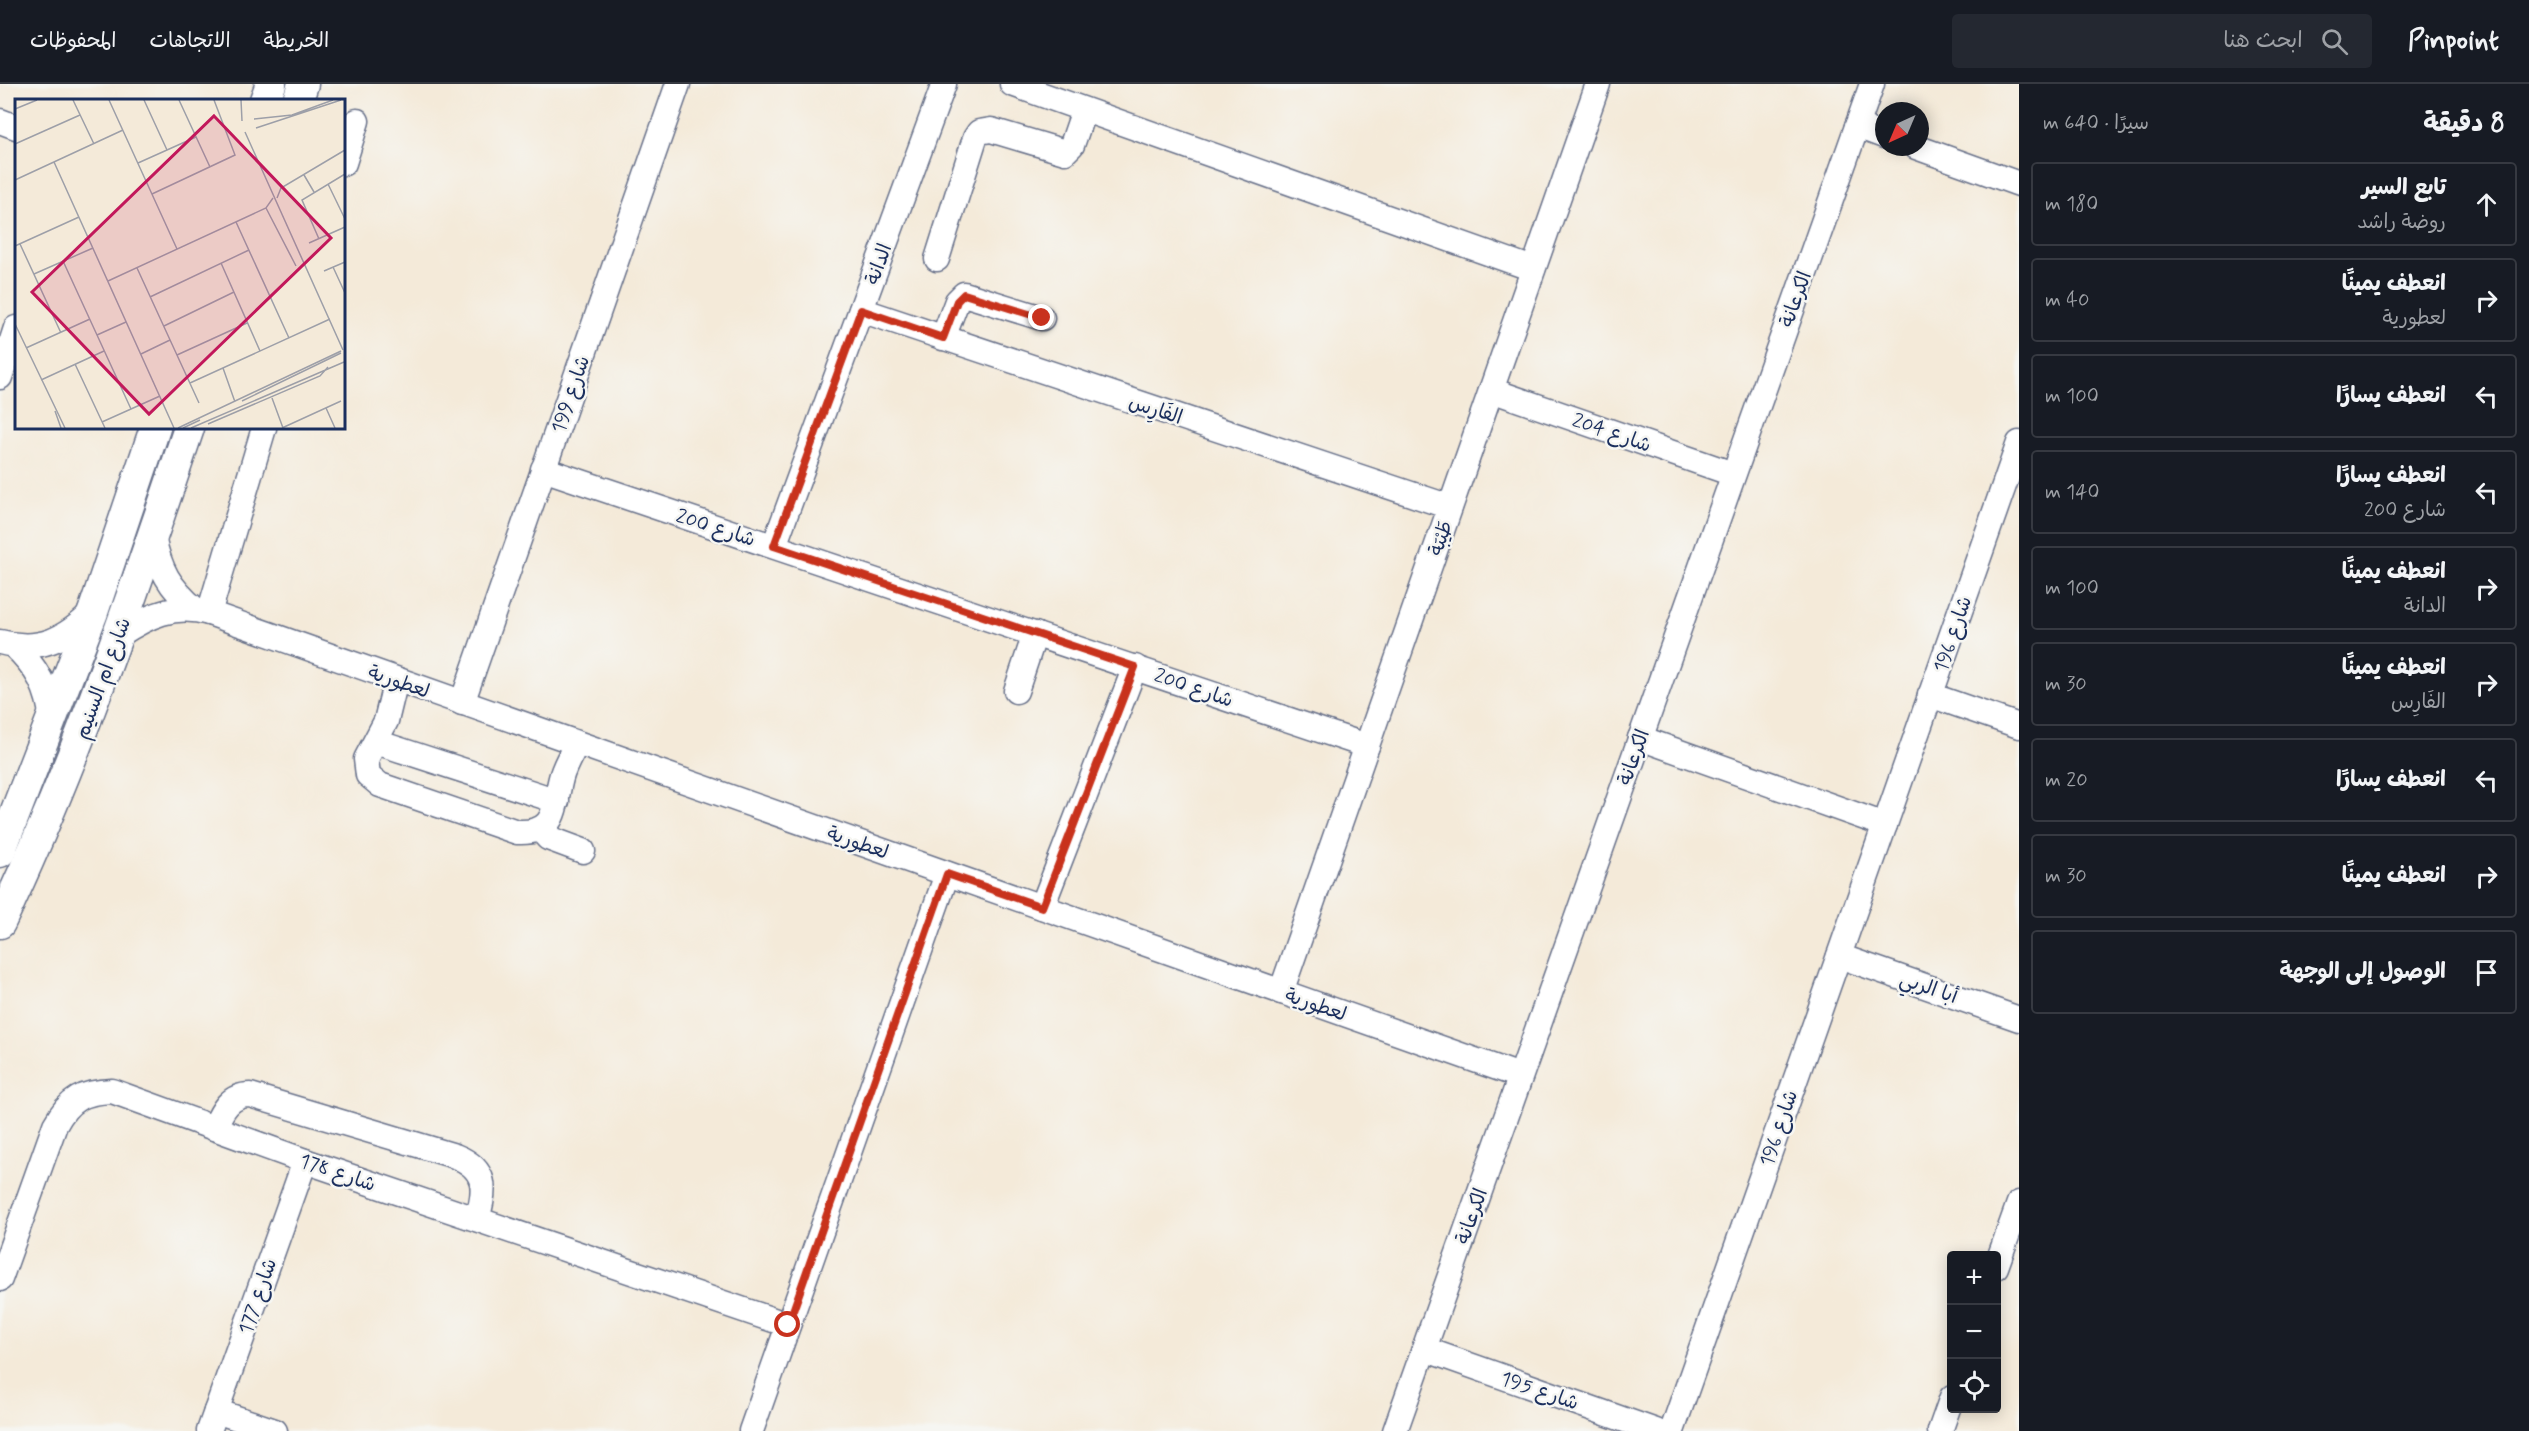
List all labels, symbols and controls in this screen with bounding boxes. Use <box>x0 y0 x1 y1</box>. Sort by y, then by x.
search box <box>1952 14 2372 68</box>
text: Pinpoint <box>2408 23 2499 60</box>
icon: search <box>2318 25 2351 58</box>
text: المحفوظات <box>30 27 116 55</box>
text: الاتجاهات <box>149 27 231 55</box>
text: الخريطة <box>264 27 329 55</box>
text: ابحث هنا <box>2223 27 2303 55</box>
inset map <box>15 99 345 429</box>
north arrow <box>1875 102 1929 156</box>
text: 8 دقيقة <box>2423 107 2505 141</box>
text: سيرًا · 640 m <box>2043 110 2149 137</box>
text: تابع السير <box>2362 174 2446 202</box>
icon: ahead <box>2470 188 2503 221</box>
text: 180 m <box>2045 191 2098 218</box>
text: روضة راشد <box>2357 209 2446 236</box>
street label: الدانة <box>860 240 899 289</box>
street label: الكرعانة <box>1774 268 1819 331</box>
text: انعطف يمينًا <box>2342 270 2446 298</box>
icon: right <box>2470 284 2503 317</box>
text: 40 m <box>2045 287 2089 314</box>
route end <box>1028 304 1054 330</box>
text: لعطورية <box>2383 305 2446 332</box>
street label: شارع 199 <box>546 352 597 437</box>
icon: left <box>2470 380 2503 413</box>
text: انعطف يسارًا <box>2336 382 2446 410</box>
text: 100 m <box>2045 383 2099 410</box>
street label: الفَارِس <box>1125 389 1186 433</box>
street label: شارع 204 <box>1568 407 1655 459</box>
text: انعطف يسارًا <box>2336 462 2446 490</box>
icon: left <box>2470 476 2503 509</box>
text: 140 m <box>2045 479 2099 506</box>
text: شارع 200 <box>2364 497 2446 524</box>
street label: شارع 200 <box>672 503 759 554</box>
street label: طَيْبَة <box>1423 517 1460 560</box>
text: انعطف يمينًا <box>2342 558 2446 586</box>
icon: right <box>2470 572 2503 605</box>
text: 100 m <box>2045 575 2099 602</box>
street label: شارع 196 <box>1928 593 1979 676</box>
text: الدانة <box>2404 593 2446 620</box>
street label: شارع ام السنيم <box>69 614 138 743</box>
text: انعطف يمينًا <box>2342 654 2446 682</box>
street label: لعطورية <box>364 659 433 706</box>
street label: شارع 200 <box>1150 662 1237 715</box>
icon: right <box>2470 668 2503 701</box>
text: 30 m <box>2045 671 2087 698</box>
text: الفَارِس <box>2391 689 2446 716</box>
street label: الكرعانة <box>1612 726 1657 789</box>
icon: left <box>2470 764 2503 797</box>
text: انعطف يسارًا <box>2336 766 2446 794</box>
text: 20 m <box>2045 767 2088 794</box>
street label: لعطورية <box>823 820 892 867</box>
icon: right <box>2470 860 2503 893</box>
text: انعطف يمينًا <box>2342 862 2446 890</box>
text: 30 m <box>2045 863 2087 890</box>
icon: arrive <box>2470 956 2503 989</box>
text: الوصول إلى الوجهة <box>2279 958 2446 986</box>
street label: أبا الربي <box>1895 966 1961 1014</box>
street label: لعطورية <box>1281 982 1350 1029</box>
street label: شارع 196 <box>1754 1087 1805 1170</box>
street label: شارع 178 <box>296 1148 379 1199</box>
street label: الكرعانة <box>1450 1185 1495 1248</box>
map controls <box>1947 1251 2001 1413</box>
button: + <box>1947 1251 2001 1305</box>
street label: شارع 177 <box>233 1255 284 1338</box>
button: − <box>1947 1305 2001 1359</box>
route start <box>774 1311 800 1337</box>
button: locate <box>1947 1359 2001 1413</box>
street label: شارع 195 <box>1497 1366 1582 1417</box>

